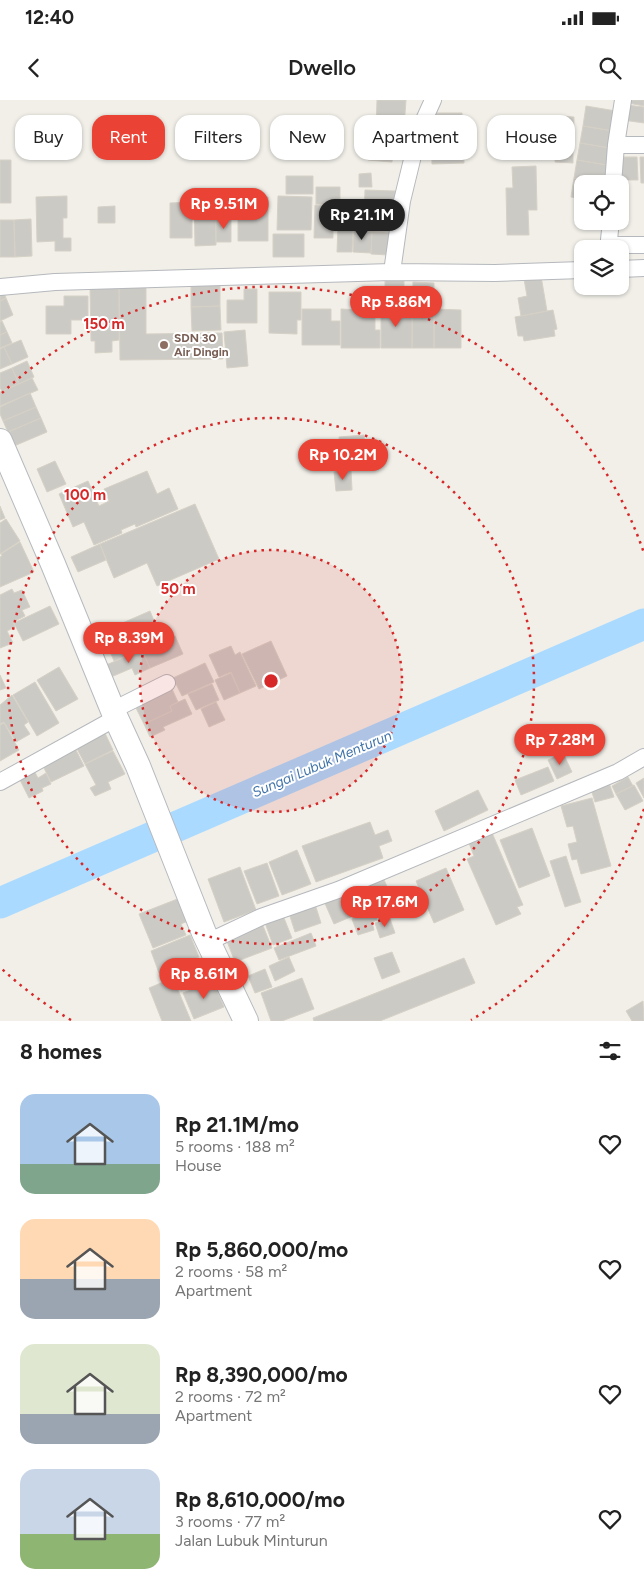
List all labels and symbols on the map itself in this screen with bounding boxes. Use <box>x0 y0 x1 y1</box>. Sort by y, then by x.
pin: Rp 9.51M <box>172 188 276 230</box>
pin: Rp 21.1M <box>310 198 414 241</box>
pin: Rp 5.86M <box>344 286 448 328</box>
text: 150 m <box>83 315 125 333</box>
place label: SDN 30 Air Dingin <box>174 331 229 359</box>
marker: SDN 30 Air Dingin <box>158 339 170 351</box>
pin: Rp 10.2M <box>291 438 395 481</box>
text: 100 m <box>64 486 106 504</box>
text: 50 m <box>160 580 196 598</box>
pin: Rp 8.39M <box>77 622 181 664</box>
centre of rings <box>262 672 280 690</box>
pin: Rp 7.28M <box>508 724 612 766</box>
water label: Sungai Lubuk Menturun <box>250 727 394 801</box>
pin: Rp 17.6M <box>333 886 437 928</box>
pin: Rp 8.61M <box>152 958 256 1000</box>

